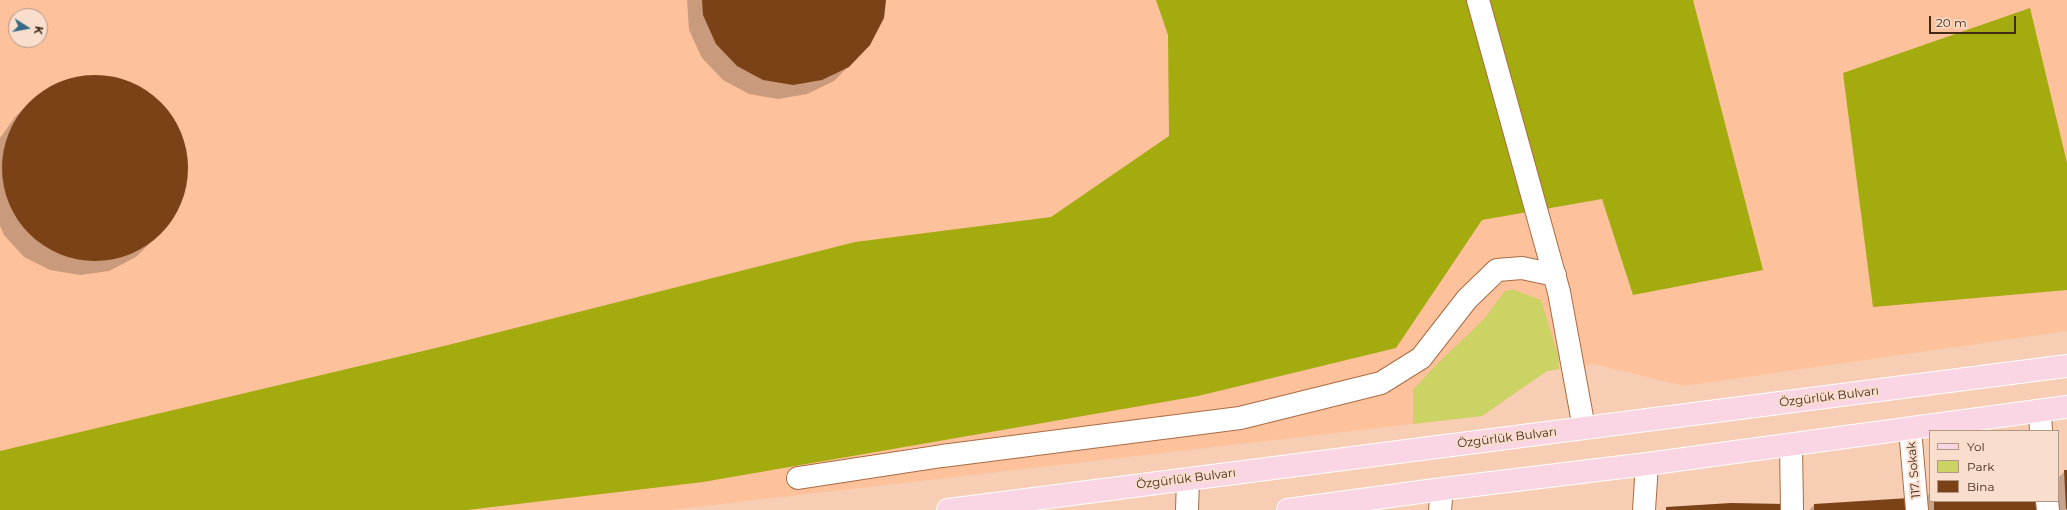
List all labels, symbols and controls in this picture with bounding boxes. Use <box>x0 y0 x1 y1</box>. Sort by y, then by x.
north arrow <box>8 8 48 48</box>
scale bar <box>1931 8 2018 34</box>
text: 20 m <box>1936 15 1967 30</box>
text: K <box>31 25 46 35</box>
street label: Özgürlük Bulvarı <box>1778 384 1880 410</box>
street label: Özgürlük Bulvarı <box>1456 425 1558 451</box>
legend <box>1929 430 2059 502</box>
text: Yol <box>1967 439 1985 454</box>
street label: 117. Sokak <box>1904 441 1924 499</box>
text: Park <box>1967 459 1994 474</box>
street label: Özgürlük Bulvarı <box>1135 466 1237 492</box>
text: Bina <box>1967 479 1994 494</box>

